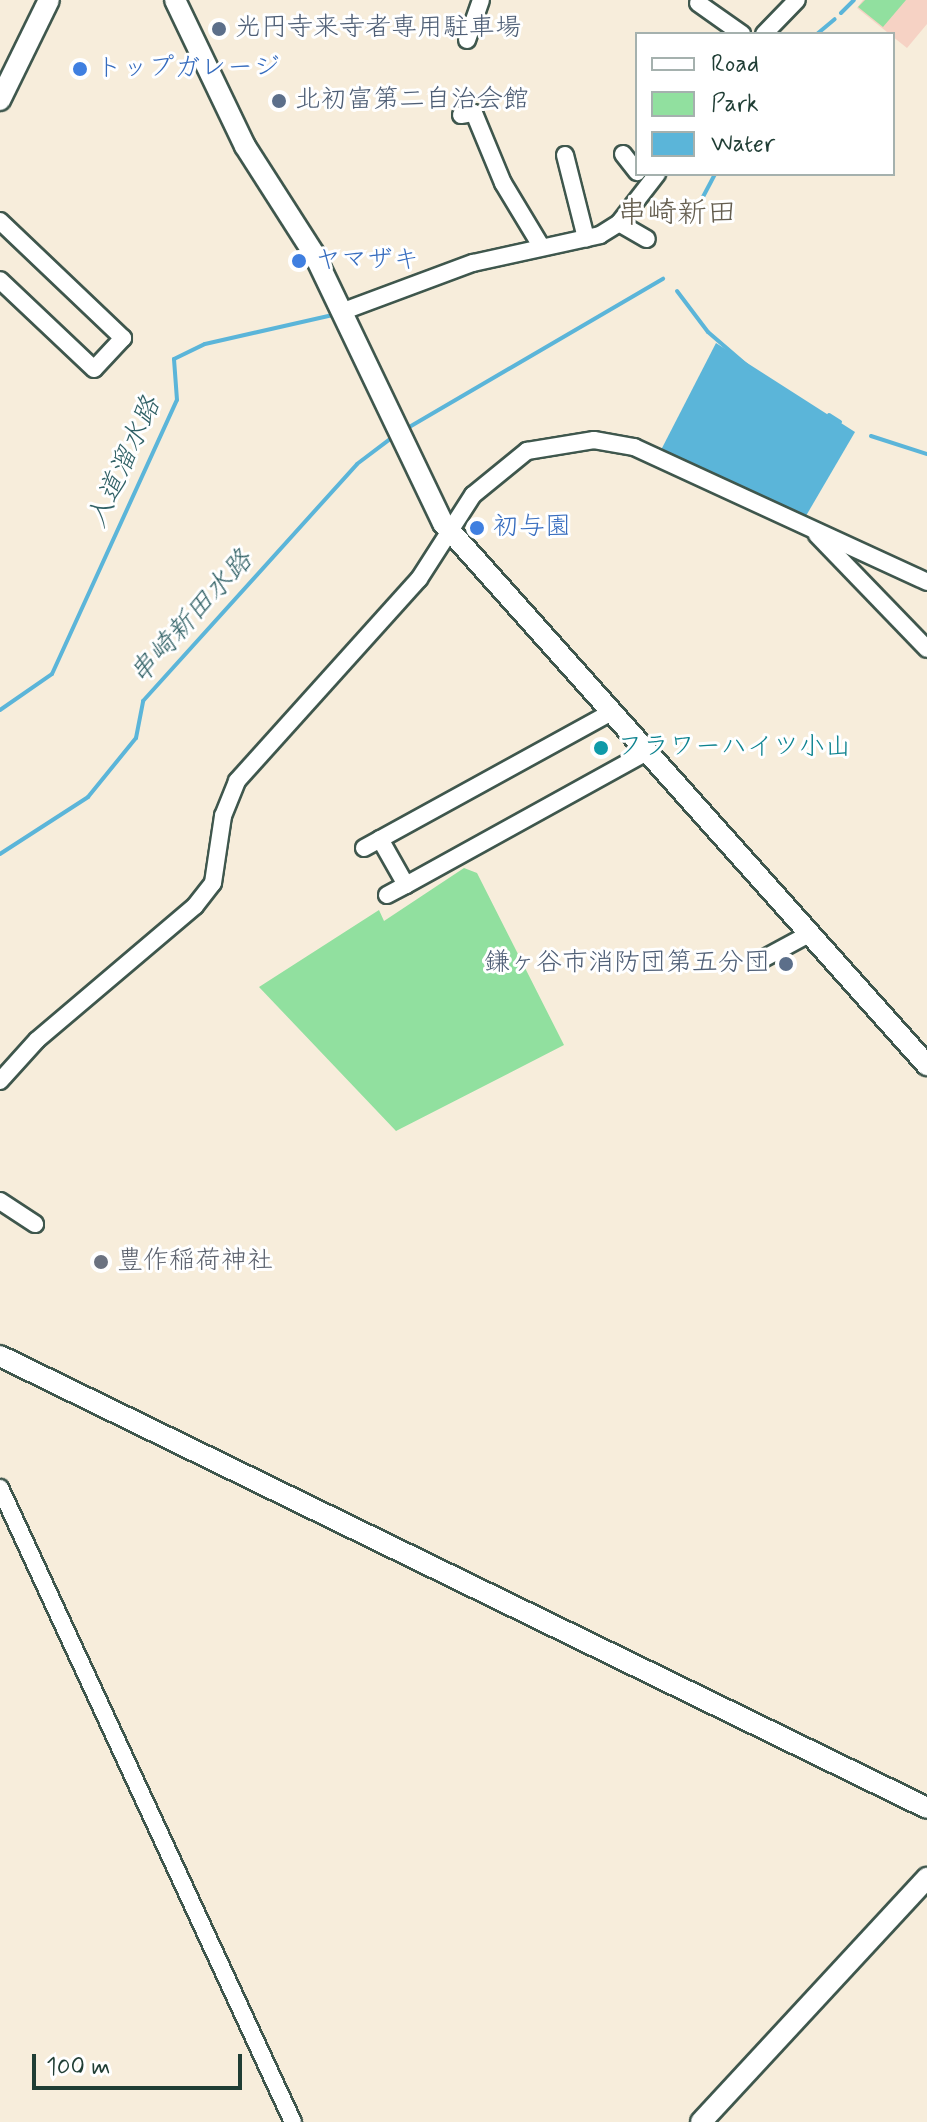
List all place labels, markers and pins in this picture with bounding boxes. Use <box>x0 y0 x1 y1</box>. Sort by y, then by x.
place label: 光円寺来寺者専用駐車場 <box>235 13 521 45</box>
marker: 光円寺来寺者専用駐車場 <box>210 20 228 38</box>
place label: トップガレージ <box>96 53 279 85</box>
marker: トップガレージ <box>71 60 89 78</box>
place label: 北初富第二自治会館 <box>295 85 529 117</box>
marker: 北初富第二自治会館 <box>270 92 288 110</box>
place label: ヤマザキ <box>315 245 419 277</box>
marker: ヤマザキ <box>290 252 308 270</box>
place label: 初与園 <box>493 512 571 544</box>
marker: 初与園 <box>468 519 486 537</box>
place label: フラワーハイツ小山 <box>617 732 851 764</box>
marker: フラワーハイツ小山 <box>592 739 610 757</box>
place label: 鎌ヶ谷市消防団第五分団 <box>484 948 770 980</box>
marker: 鎌ヶ谷市消防団第五分団 <box>777 955 795 973</box>
place label: 豊作稲荷神社 <box>117 1246 273 1278</box>
marker: 豊作稲荷神社 <box>92 1253 110 1271</box>

